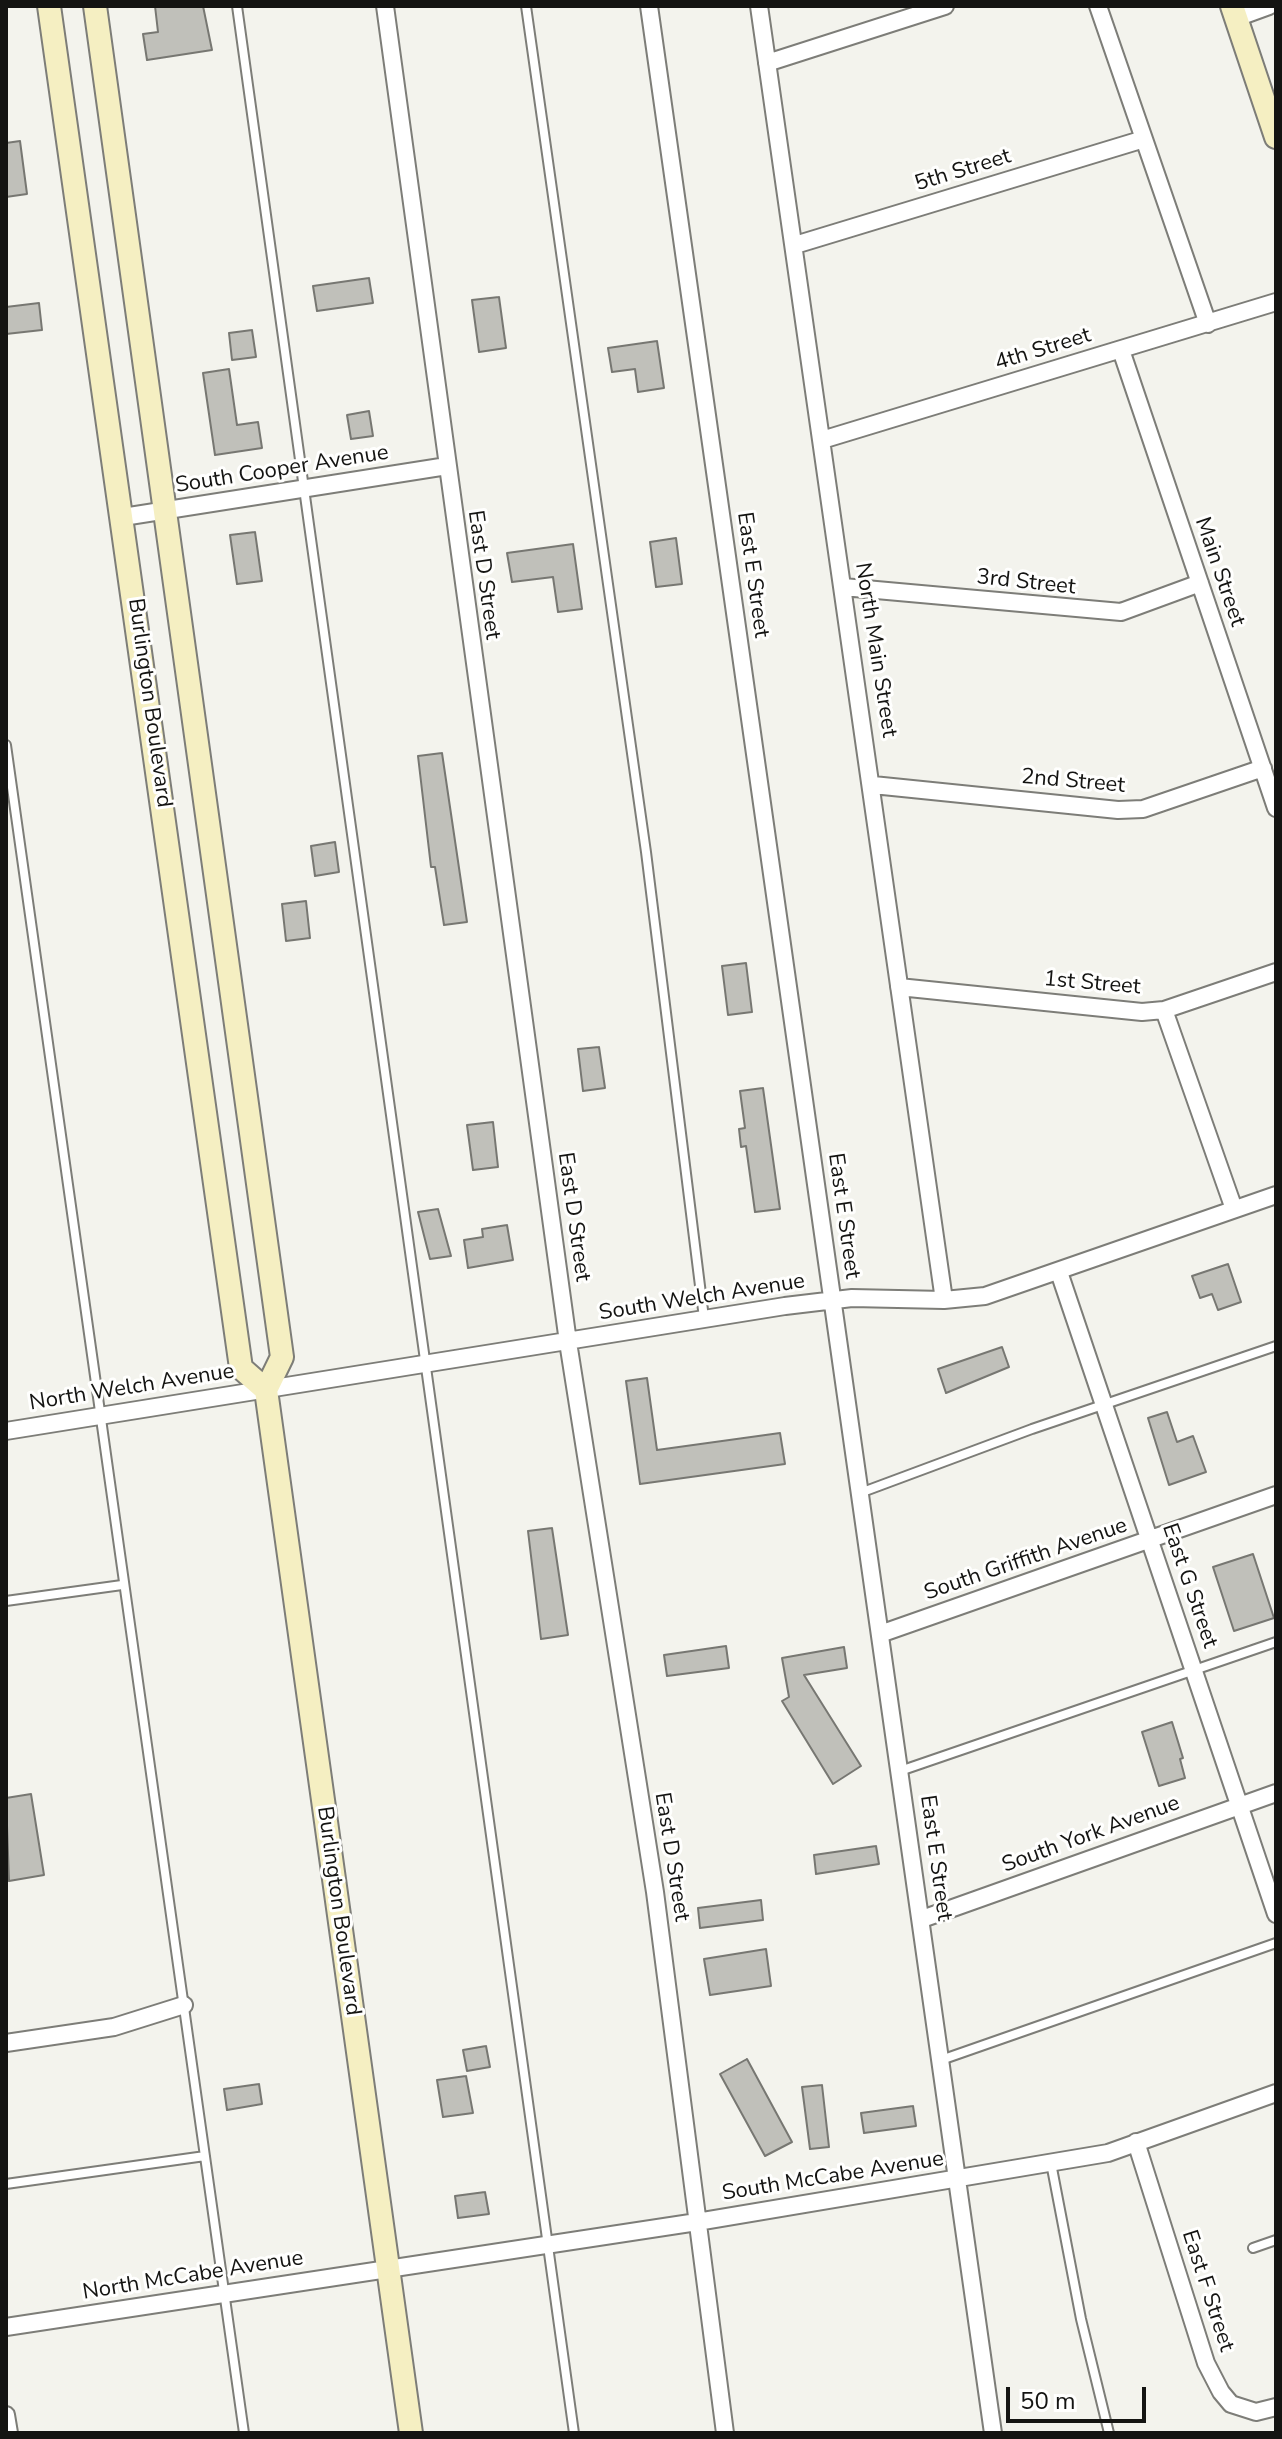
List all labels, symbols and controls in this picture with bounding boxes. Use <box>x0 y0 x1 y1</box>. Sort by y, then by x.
street label: 5th Street <box>912 144 1014 198</box>
street label: 4th Street <box>992 323 1094 377</box>
street label: South Cooper Avenue <box>174 440 390 500</box>
street label: East D Street <box>461 509 505 641</box>
street label: East E Street <box>730 510 774 640</box>
street label: Main Street <box>1188 514 1250 630</box>
street label: North Main Street <box>848 561 902 739</box>
street label: 3rd Street <box>975 565 1077 601</box>
street label: Burlington Boulevard <box>121 597 177 809</box>
street label: 2nd Street <box>1020 764 1126 800</box>
street label: 1st Street <box>1043 967 1141 1001</box>
street label: East D Street <box>551 1151 595 1283</box>
street label: East E Street <box>821 1151 865 1281</box>
street label: South Welch Avenue <box>597 1269 807 1327</box>
street label: North Welch Avenue <box>28 1359 236 1417</box>
street label: South Griffith Avenue <box>921 1513 1131 1607</box>
street label: East G Street <box>1155 1520 1223 1652</box>
street label: East D Street <box>648 1791 694 1923</box>
street label: South York Avenue <box>999 1791 1183 1879</box>
street label: East E Street <box>913 1793 957 1923</box>
street label: Burlington Boulevard <box>310 1805 366 2017</box>
street label: South McCabe Avenue <box>720 2146 946 2208</box>
street label: East F Street <box>1175 2227 1239 2355</box>
street label: North McCabe Avenue <box>81 2246 305 2306</box>
scale bar <box>1010 2371 1150 2421</box>
text: 50 m <box>1020 2385 1076 2417</box>

